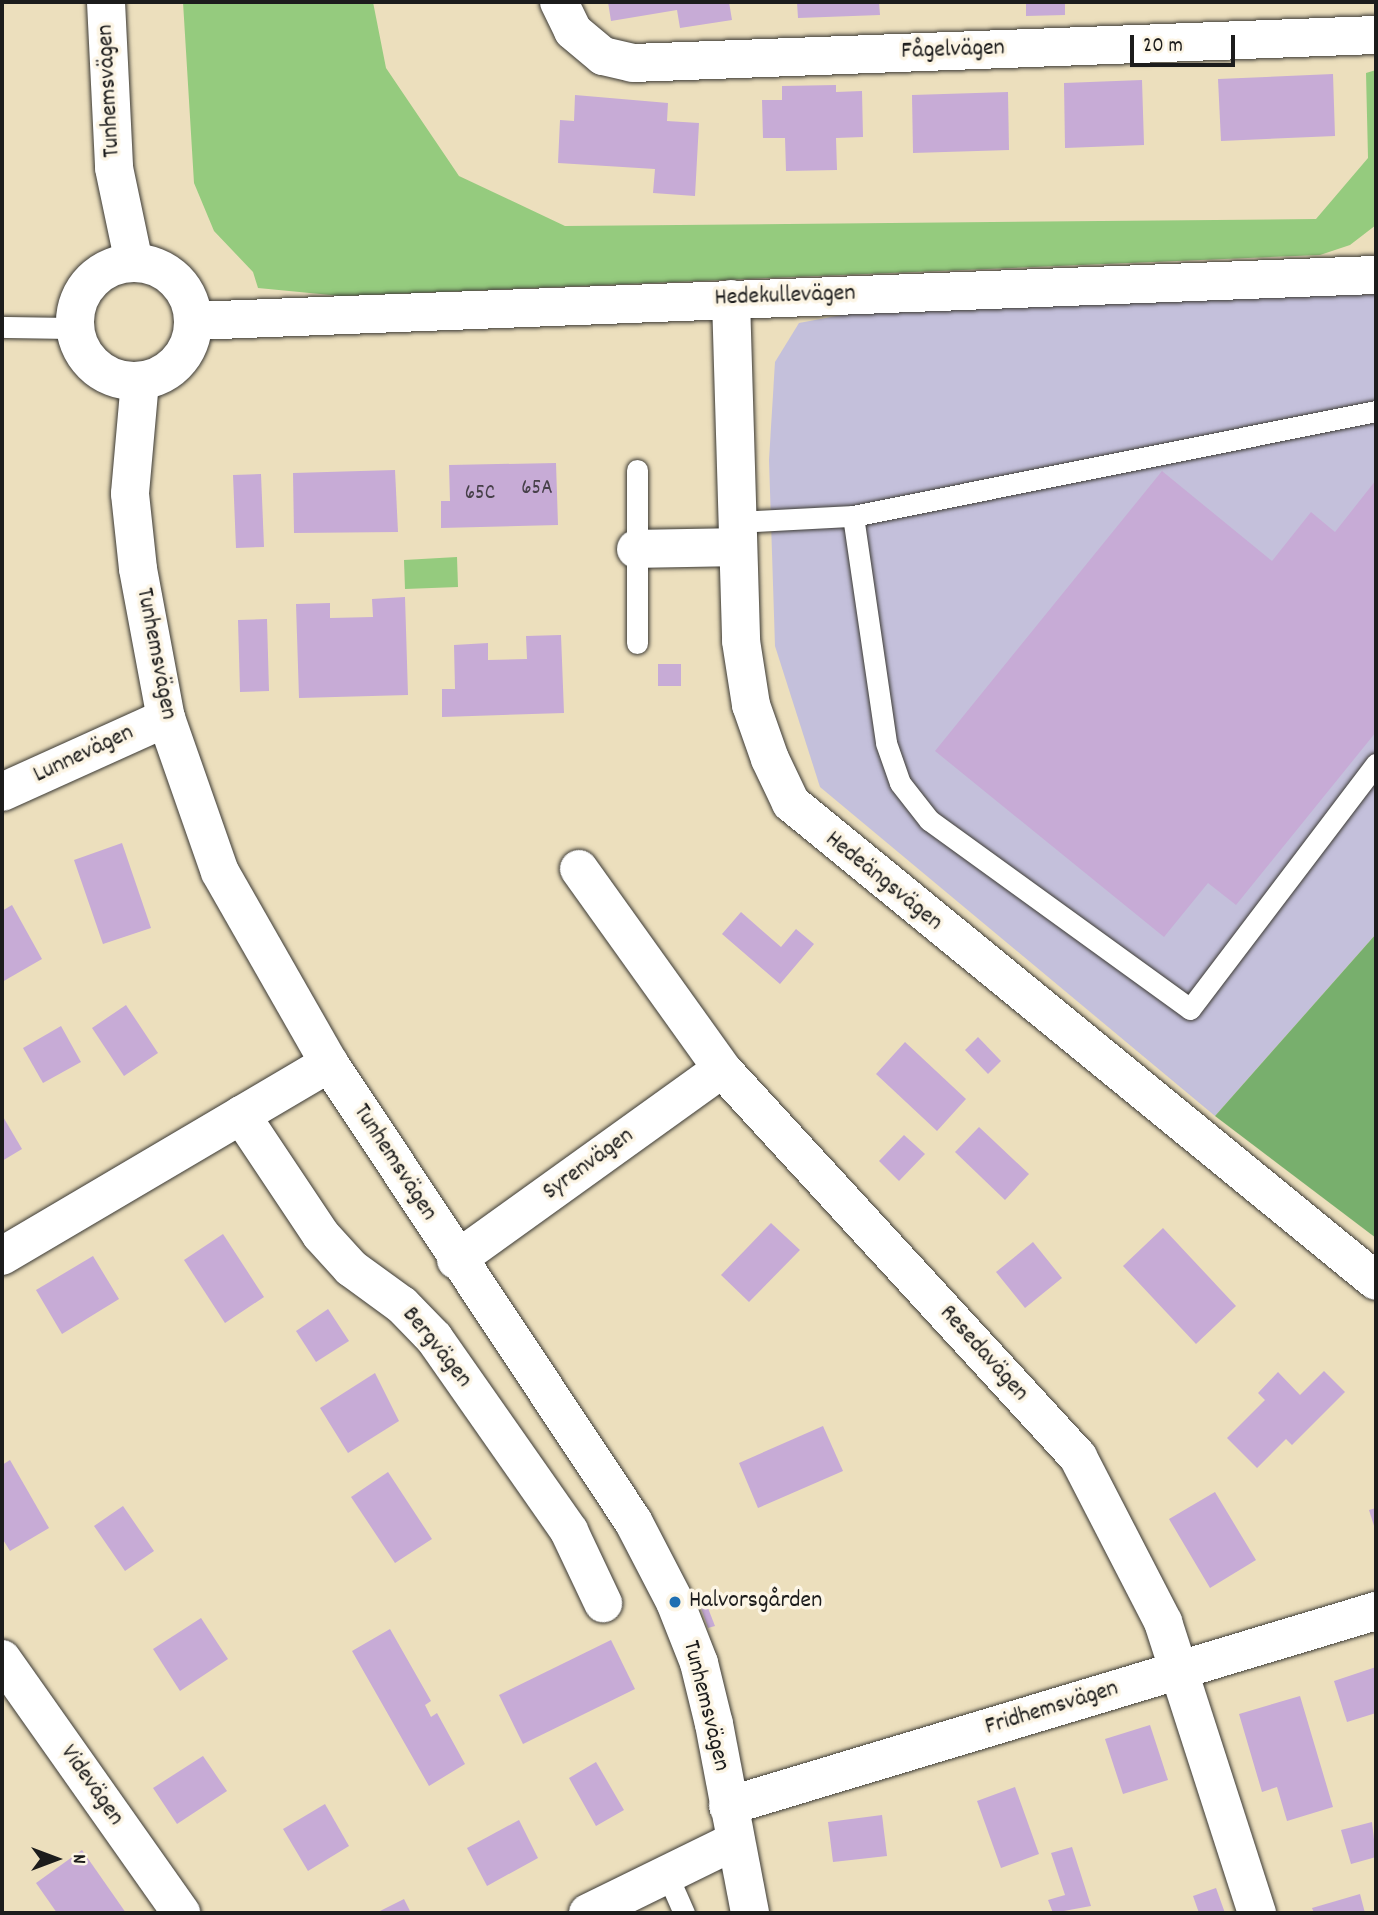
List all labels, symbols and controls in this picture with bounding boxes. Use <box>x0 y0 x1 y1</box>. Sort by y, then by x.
scale bar <box>1133 21 1238 65</box>
street label: Tunhemsvägen <box>92 24 128 158</box>
text: 20 m <box>1143 32 1183 62</box>
street label: Fågelvägen <box>901 35 1005 67</box>
street label: Hedekullevägen <box>714 280 856 314</box>
house number: 65A <box>521 476 553 502</box>
house number: 65C <box>465 481 495 507</box>
street label: Tunhemsvägen <box>128 586 182 722</box>
street label: Lunnevägen <box>29 719 139 791</box>
street label: Hedeängsvägen <box>819 826 947 938</box>
street label: Tunhemsvägen <box>346 1099 442 1227</box>
street label: Syrenvägen <box>538 1122 640 1208</box>
street label: Resedavägen <box>932 1300 1034 1408</box>
street label: Bergvägen <box>395 1302 477 1394</box>
place label: Halvorsgården <box>689 1588 822 1616</box>
marker: Halvorsgården <box>667 1594 683 1610</box>
street label: Tunhemsvägen <box>675 1638 735 1774</box>
street label: Fridhemsvägen <box>982 1675 1122 1743</box>
street label: Videvägen <box>53 1740 129 1832</box>
north arrow <box>21 1824 91 1894</box>
text: N <box>64 1854 91 1864</box>

